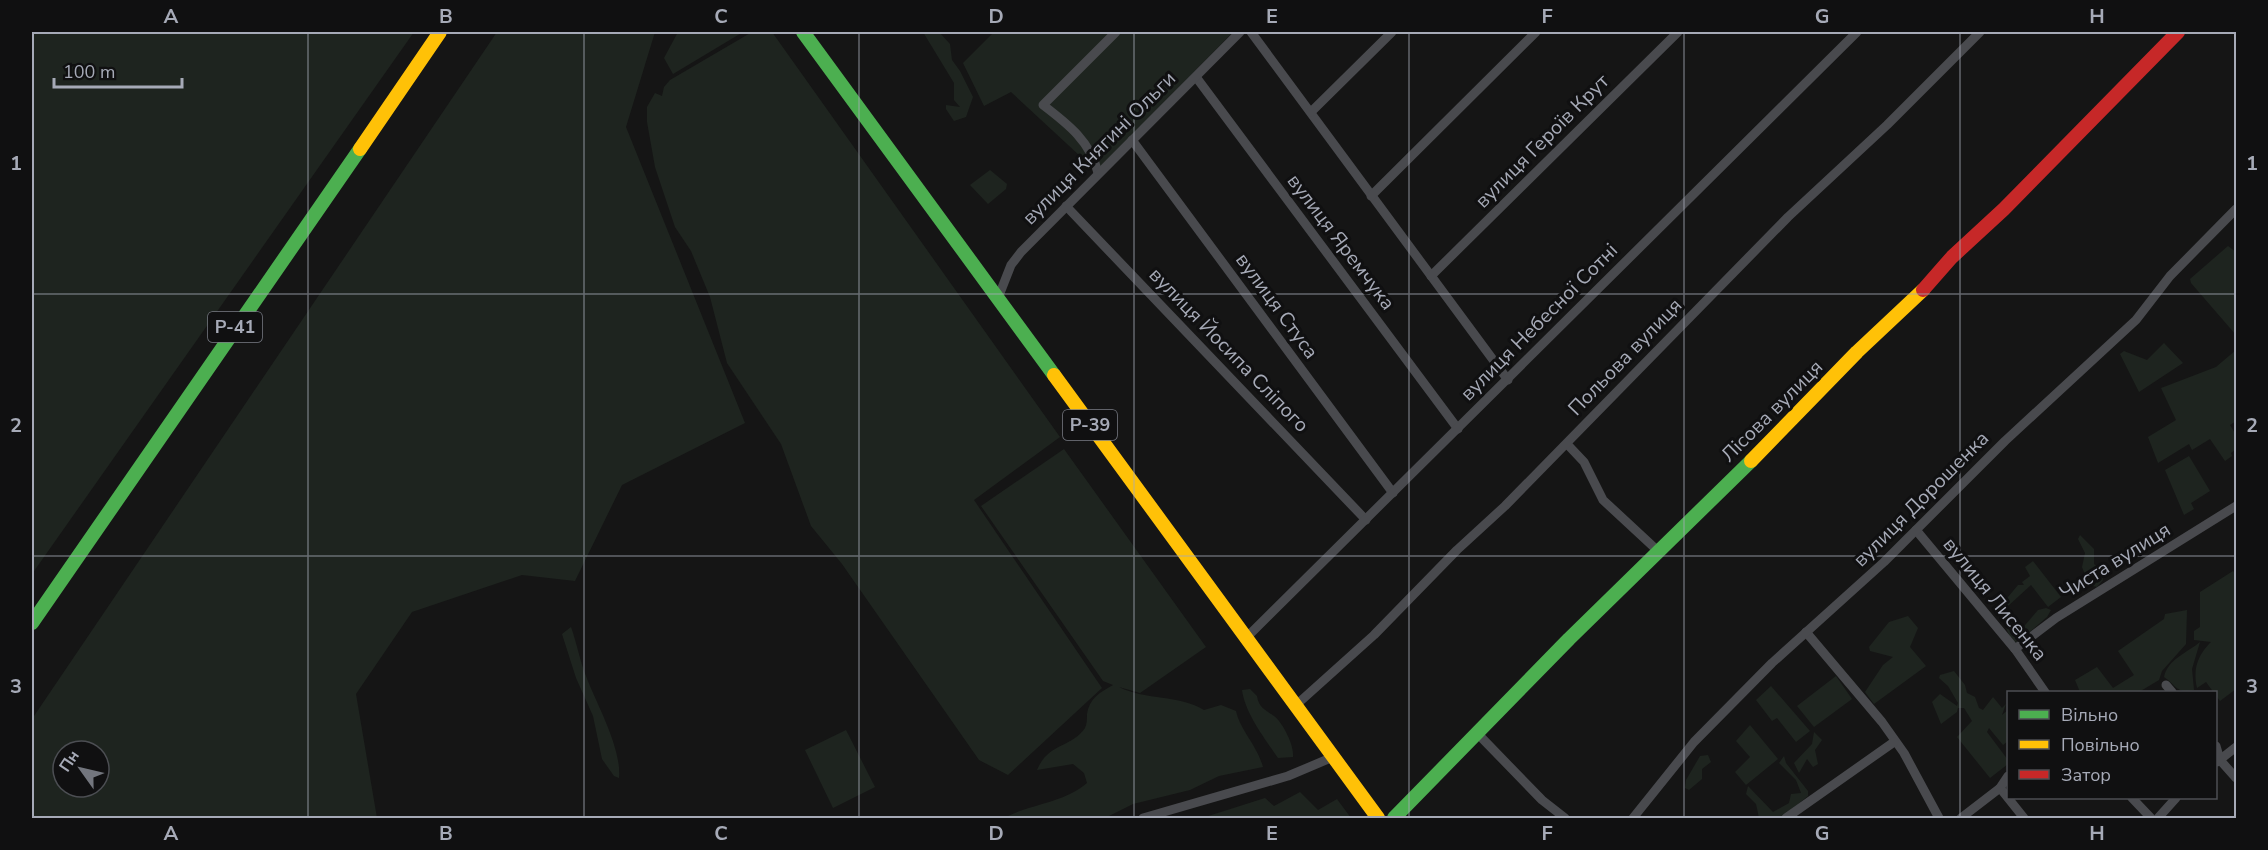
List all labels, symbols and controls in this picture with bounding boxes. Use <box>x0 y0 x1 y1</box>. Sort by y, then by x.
text: A <box>164 3 179 30</box>
text: B <box>439 3 453 30</box>
text: C <box>714 3 728 30</box>
text: D <box>988 3 1004 30</box>
text: E <box>1266 3 1278 30</box>
text: F <box>1541 3 1553 30</box>
text: G <box>1815 3 1829 30</box>
text: H <box>2089 3 2105 30</box>
scale bar <box>54 51 182 89</box>
text: 100 m <box>63 60 115 84</box>
street label: вулиця Княгині Ольги <box>1016 65 1182 231</box>
street label: вулиця Героїв Крут <box>1469 68 1615 214</box>
text: 1 <box>10 150 22 177</box>
text: 1 <box>2246 150 2258 177</box>
street label: вулиця Яремчука <box>1281 168 1401 316</box>
street label: вулиця Небесної Сотні <box>1454 237 1624 407</box>
street label: вулиця Стуса <box>1229 248 1325 364</box>
street label: вулиця Йосипа Сліпого <box>1143 262 1315 438</box>
street label: Польова вулиця <box>1562 292 1688 422</box>
road number: Р-41 <box>208 312 262 342</box>
street label: Лісова вулиця <box>1715 354 1829 468</box>
road number: Р-39 <box>1063 410 1117 440</box>
text: 2 <box>10 412 22 439</box>
text: 2 <box>2246 412 2258 439</box>
street label: вулиця Дорошенка <box>1847 425 1995 573</box>
street label: Чиста вулиця <box>2054 516 2176 606</box>
street label: вулиця Лисенка <box>1937 532 2053 666</box>
text: 3 <box>10 673 22 700</box>
text: 3 <box>2246 673 2258 700</box>
legend <box>2007 691 2217 799</box>
text: Вільно <box>2061 703 2118 727</box>
text: Повільно <box>2061 733 2140 757</box>
north arrow <box>51 739 111 799</box>
text: Пн <box>54 746 85 776</box>
text: Затор <box>2061 763 2111 787</box>
text: A <box>164 820 179 847</box>
text: B <box>439 820 453 847</box>
text: C <box>714 820 728 847</box>
text: D <box>988 820 1004 847</box>
text: E <box>1266 820 1278 847</box>
text: F <box>1541 820 1553 847</box>
text: G <box>1815 820 1829 847</box>
text: H <box>2089 820 2105 847</box>

